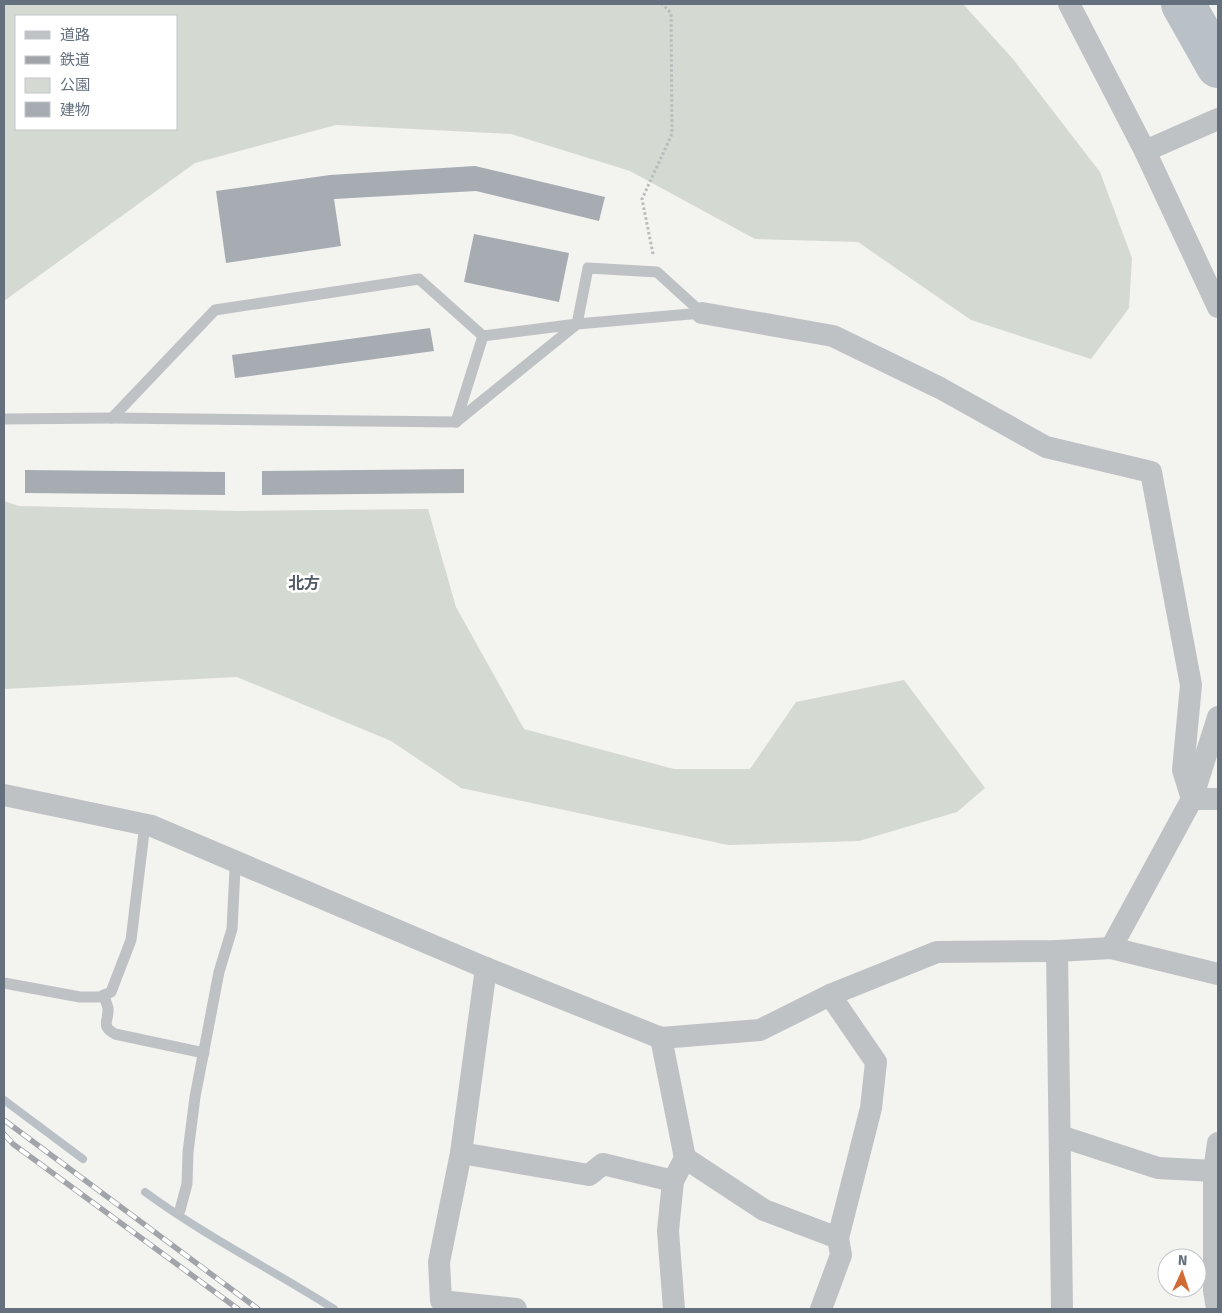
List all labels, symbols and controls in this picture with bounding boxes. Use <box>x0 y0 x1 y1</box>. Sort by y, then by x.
legend <box>15 15 178 130</box>
text: 道路 <box>60 26 90 44</box>
text: 鉄道 <box>60 51 90 69</box>
text: 公園 <box>60 76 90 94</box>
text: 建物 <box>60 101 90 119</box>
district label: 北方 <box>288 574 320 593</box>
north arrow <box>1157 1248 1207 1298</box>
text: N <box>1178 1252 1188 1269</box>

